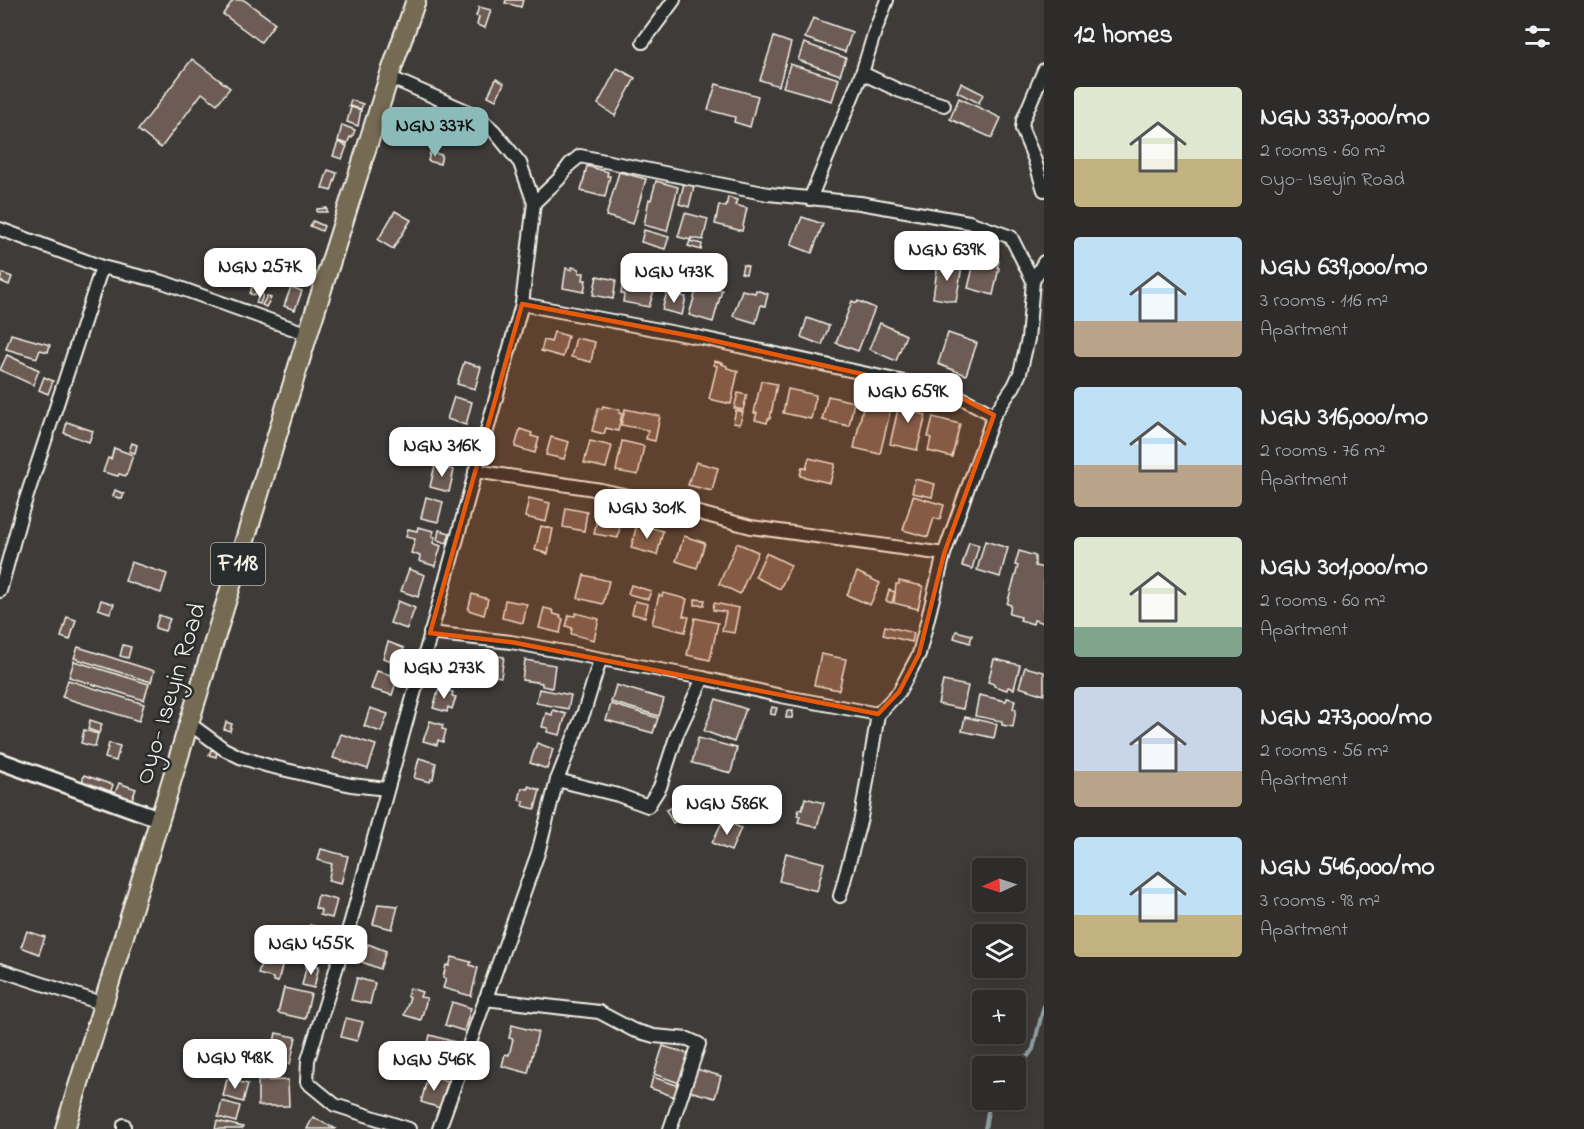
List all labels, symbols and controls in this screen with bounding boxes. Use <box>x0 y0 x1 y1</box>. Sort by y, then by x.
text: 12 homes <box>1074 17 1173 55</box>
icon: filters <box>1521 20 1554 53</box>
text: NGN 337,000/mo <box>1260 99 1430 137</box>
pin: NGN 337K <box>373 107 497 158</box>
icon: home <box>1122 111 1194 183</box>
text: NGN 337K <box>396 112 475 141</box>
text: 2 rooms · 60 m² <box>1260 137 1386 166</box>
text: Oyo- Iseyin Road <box>1260 166 1405 195</box>
pin: NGN 639K <box>885 231 1009 282</box>
text: NGN 639K <box>908 236 986 265</box>
pin: NGN 257K <box>198 248 322 299</box>
text: NGN 639,000/mo <box>1260 249 1428 287</box>
text: NGN 257K <box>218 253 302 282</box>
pin: NGN 473K <box>612 253 736 304</box>
text: NGN 473K <box>635 258 713 287</box>
icon: home <box>1122 261 1194 333</box>
text: 3 rooms · 116 m² <box>1260 287 1388 316</box>
text: Apartment <box>1260 316 1348 345</box>
pin: NGN 659K <box>846 373 970 424</box>
text: NGN 659K <box>868 378 948 407</box>
text: NGN 316,000/mo <box>1260 399 1428 437</box>
icon: home <box>1122 411 1194 483</box>
pin: NGN 316K <box>380 427 504 478</box>
text: NGN 316K <box>403 432 481 461</box>
text: 2 rooms · 76 m² <box>1260 437 1385 466</box>
text: Apartment <box>1260 466 1348 495</box>
pin: NGN 301K <box>585 489 709 540</box>
text: NGN 301K <box>608 494 686 523</box>
road number: F118 <box>211 543 265 585</box>
text: NGN 301,000/mo <box>1260 549 1428 587</box>
icon: home <box>1122 561 1194 633</box>
text: 2 rooms · 60 m² <box>1260 587 1386 616</box>
street label: Oyo- Iseyin Road <box>126 598 218 789</box>
text: Apartment <box>1260 616 1348 645</box>
pin: NGN 273K <box>382 649 506 700</box>
text: NGN 273K <box>404 654 484 683</box>
text: NGN 273,000/mo <box>1260 699 1432 737</box>
icon: home <box>1122 711 1194 783</box>
text: 2 rooms · 56 m² <box>1260 737 1389 766</box>
text: Apartment <box>1260 766 1348 795</box>
pin: NGN 586K <box>665 785 789 836</box>
text: NGN 586K <box>686 790 768 819</box>
text: NGN 546,000/mo <box>1260 849 1435 887</box>
north arrow <box>972 858 1026 912</box>
map controls <box>972 858 1026 1110</box>
icon: home <box>1122 861 1194 933</box>
text: 3 rooms · 98 m² <box>1260 887 1380 916</box>
text: Apartment <box>1260 916 1348 945</box>
button: layers <box>972 924 1026 978</box>
pin: NGN 455K <box>249 925 373 976</box>
text: NGN 455K <box>268 930 354 959</box>
button: + <box>972 990 1026 1044</box>
pin: NGN 948K <box>173 1039 297 1090</box>
pin: NGN 546K <box>372 1041 496 1092</box>
text: NGN 948K <box>197 1044 273 1073</box>
text: NGN 546K <box>393 1046 475 1075</box>
button: − <box>972 1056 1026 1110</box>

